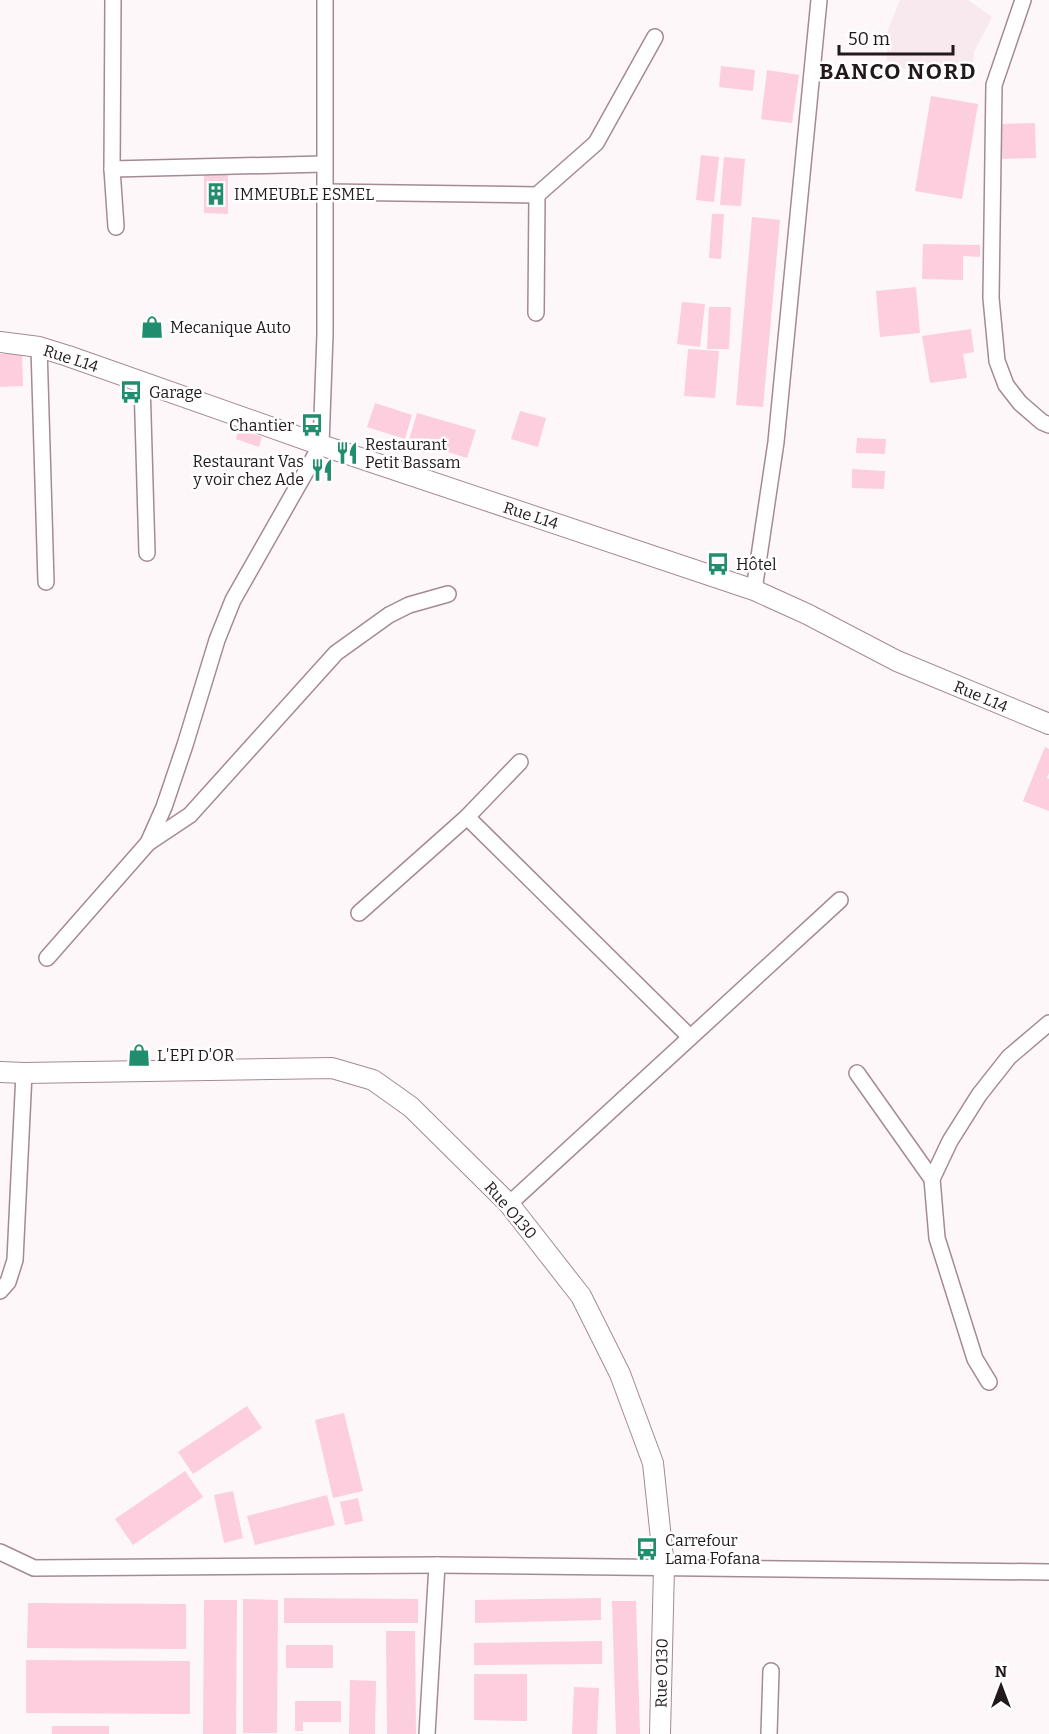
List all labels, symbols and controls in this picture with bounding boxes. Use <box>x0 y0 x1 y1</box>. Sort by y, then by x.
scale bar <box>839 18 953 56</box>
text: 50 m <box>848 28 890 50</box>
district label: BANCO NORD <box>819 58 977 85</box>
building icon: IMMEUBLE ESMEL <box>203 181 229 207</box>
place label: IMMEUBLE ESMEL <box>234 185 374 204</box>
shop icon: Mecanique Auto <box>139 314 165 340</box>
place label: Mecanique Auto <box>170 318 291 337</box>
street label: Rue L14 <box>41 341 101 376</box>
bus stop icon: Garage <box>118 379 144 405</box>
place label: Garage <box>149 383 202 402</box>
bus stop icon: Chantier <box>299 412 325 438</box>
place label: Chantier <box>229 416 294 435</box>
place label: Restaurant Petit Bassam <box>365 435 461 472</box>
restaurant icon: Restaurant Petit Bassam <box>334 440 360 466</box>
place label: Restaurant Vas y voir chez Ade <box>192 452 304 489</box>
restaurant icon: Restaurant Vas y voir chez Ade <box>309 457 335 483</box>
street label: Rue L14 <box>501 498 561 533</box>
bus stop icon: Hôtel <box>705 551 731 577</box>
place label: Hôtel <box>736 555 777 574</box>
street label: Rue L14 <box>951 677 1011 717</box>
shop icon: L'EPI D'OR <box>126 1042 152 1068</box>
place label: L'EPI D'OR <box>157 1046 235 1065</box>
street label: Rue O130 <box>481 1178 541 1243</box>
place label: Carrefour Lama Fofana <box>665 1531 760 1568</box>
bus stop icon: Carrefour Lama Fofana <box>634 1536 660 1562</box>
street label: Rue O130 <box>651 1638 672 1708</box>
north arrow <box>971 1656 1031 1716</box>
text: N <box>995 1662 1007 1681</box>

